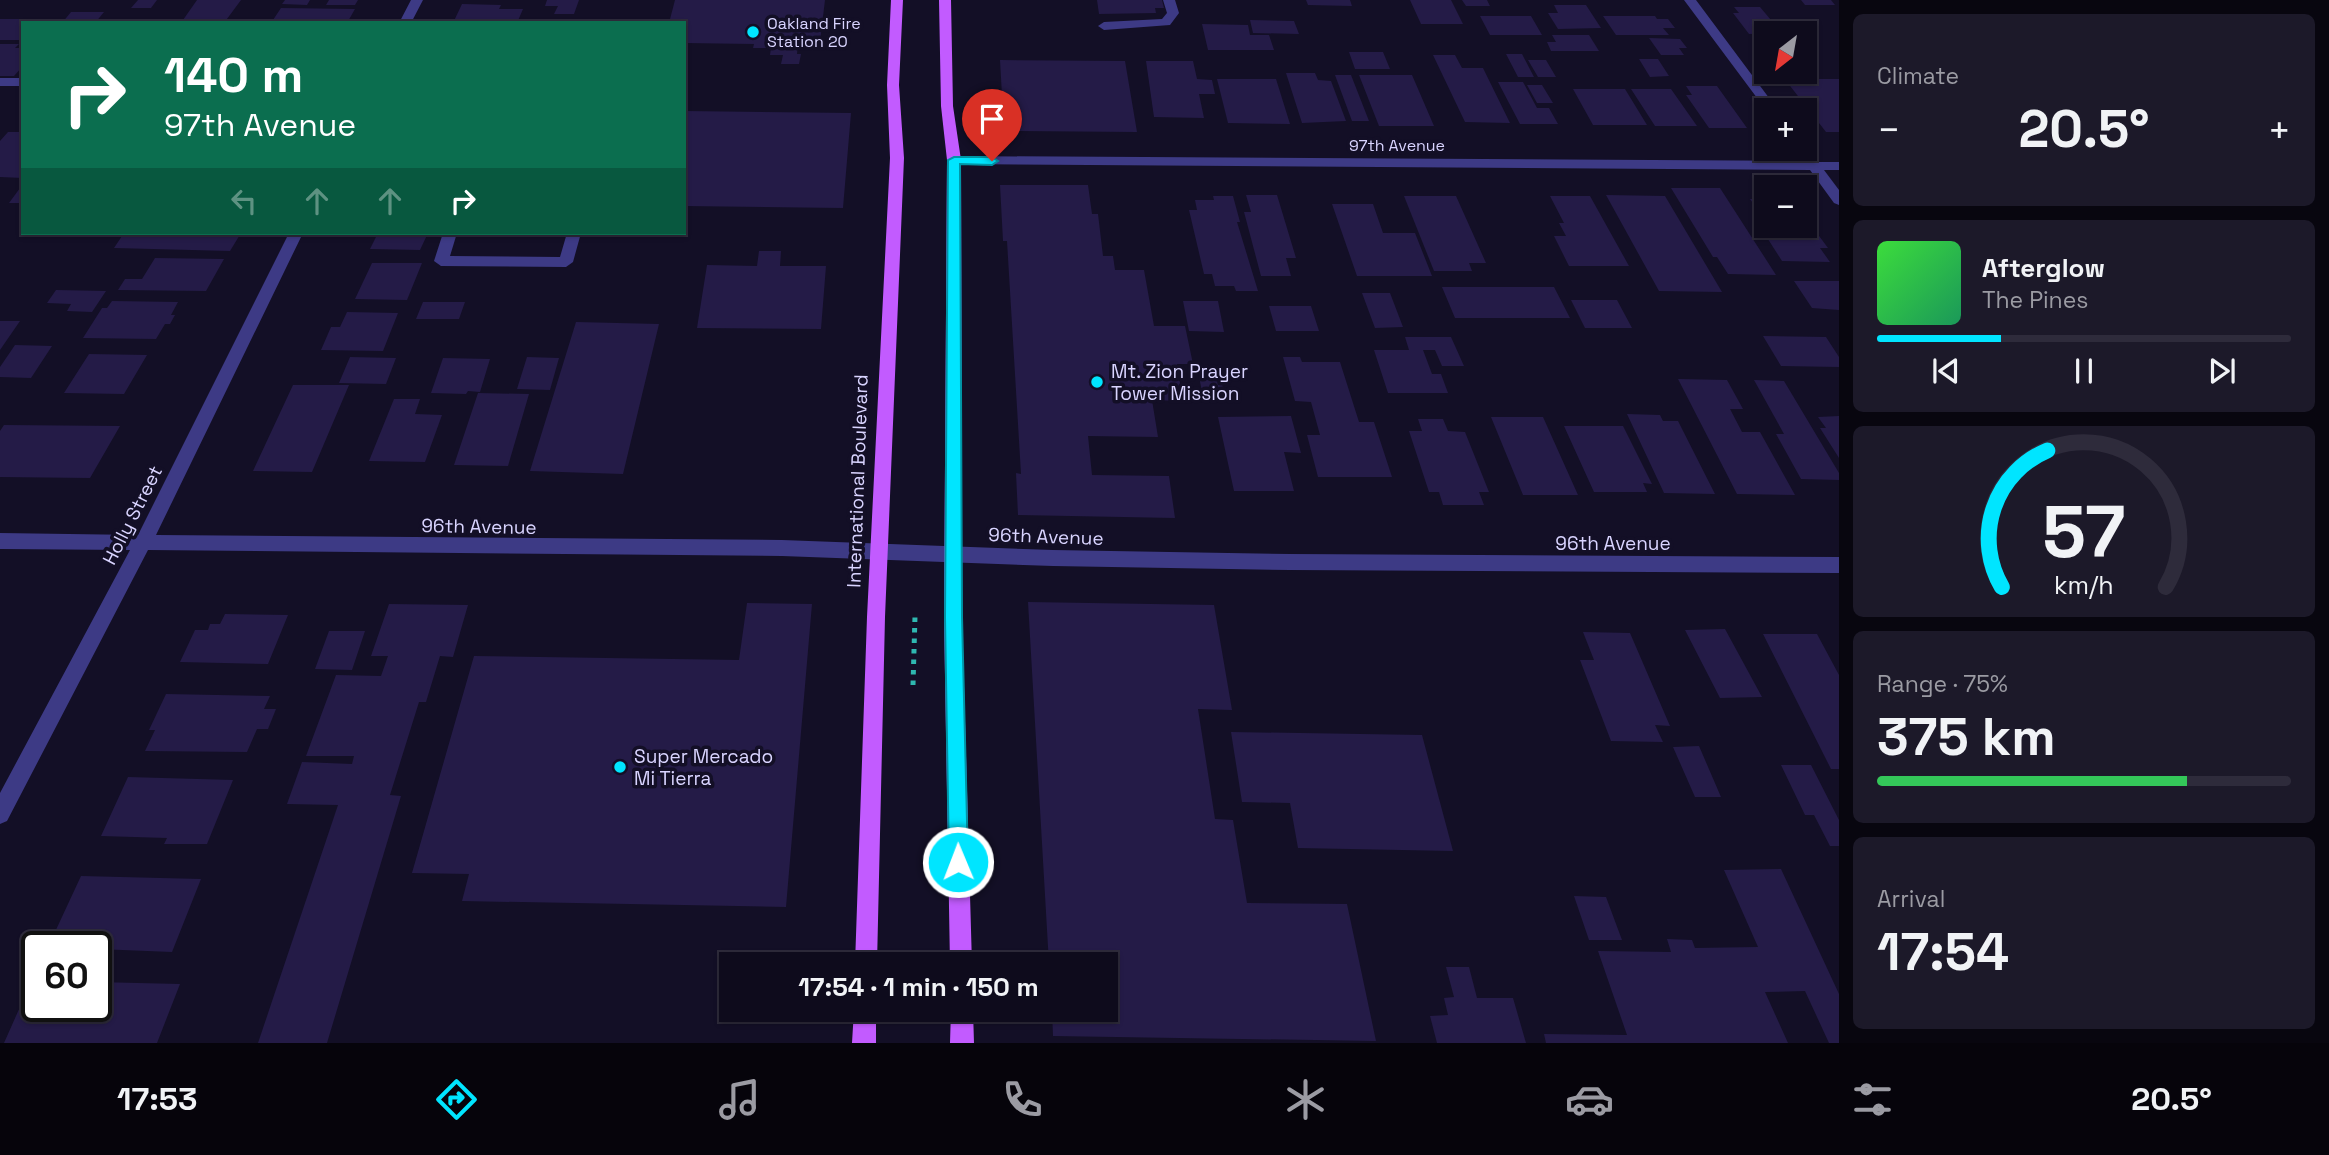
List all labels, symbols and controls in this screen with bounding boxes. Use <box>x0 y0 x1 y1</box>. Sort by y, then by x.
place label: Oakland Fire Station 20 <box>767 13 861 52</box>
north arrow <box>1754 21 1816 84</box>
map controls <box>1754 21 1817 238</box>
marker: Oakland Fire Station 20 <box>745 24 761 40</box>
text: 140 m <box>164 44 303 106</box>
icon: right <box>49 49 140 140</box>
text: Climate <box>1877 61 1959 91</box>
pin <box>962 89 1022 161</box>
text: 20.5° <box>2018 96 2150 162</box>
button: + <box>1754 98 1817 161</box>
icon: arrive <box>973 100 1011 138</box>
text: 97th Avenue <box>164 105 356 145</box>
text: − <box>1877 106 1901 154</box>
text: + <box>2267 106 2291 154</box>
street label: 97th Avenue <box>1349 135 1445 156</box>
button: − <box>1754 175 1817 238</box>
icon: left <box>225 182 263 220</box>
icon: ahead <box>298 182 336 220</box>
icon: ahead <box>371 182 409 220</box>
icon: right <box>444 182 482 220</box>
text: Afterglow <box>1982 251 2105 285</box>
text: The Pines <box>1982 285 2088 315</box>
icon: previous <box>1927 352 1965 390</box>
icon: pause <box>2065 352 2103 390</box>
icon: next <box>2203 352 2241 390</box>
place label: Mt. Zion Prayer Tower Mission <box>1111 359 1248 406</box>
street label: International Boulevard <box>841 374 874 588</box>
marker: Mt. Zion Prayer Tower Mission <box>1089 374 1105 390</box>
street label: Holly Street <box>97 461 168 569</box>
text: 57 <box>2042 486 2126 579</box>
street label: 96th Avenue <box>421 513 537 540</box>
street label: 96th Avenue <box>988 522 1104 551</box>
street label: 96th Avenue <box>1555 531 1671 556</box>
text: km/h <box>2054 569 2114 601</box>
text: Range · 75% <box>1877 669 2008 699</box>
text: 375 km <box>1877 704 2056 770</box>
place label: Super Mercado Mi Tierra <box>634 744 773 791</box>
marker: Super Mercado Mi Tierra <box>612 759 628 775</box>
position arrow <box>921 825 995 899</box>
text: Arrival <box>1877 884 1945 914</box>
text: 17:54 <box>1877 919 2009 985</box>
speed limit sign: 60 <box>21 931 112 1022</box>
text: 17:54 · 1 min · 150 m <box>798 970 1039 1004</box>
icon: directions <box>432 1075 481 1124</box>
icon: music <box>715 1075 764 1124</box>
icon: phone <box>998 1075 1047 1124</box>
icon: climate <box>1281 1075 1330 1124</box>
icon: car <box>1565 1075 1614 1124</box>
icon: filters <box>1848 1075 1897 1124</box>
text: 17:53 <box>117 1079 198 1119</box>
text: 20.5° <box>2131 1079 2212 1119</box>

